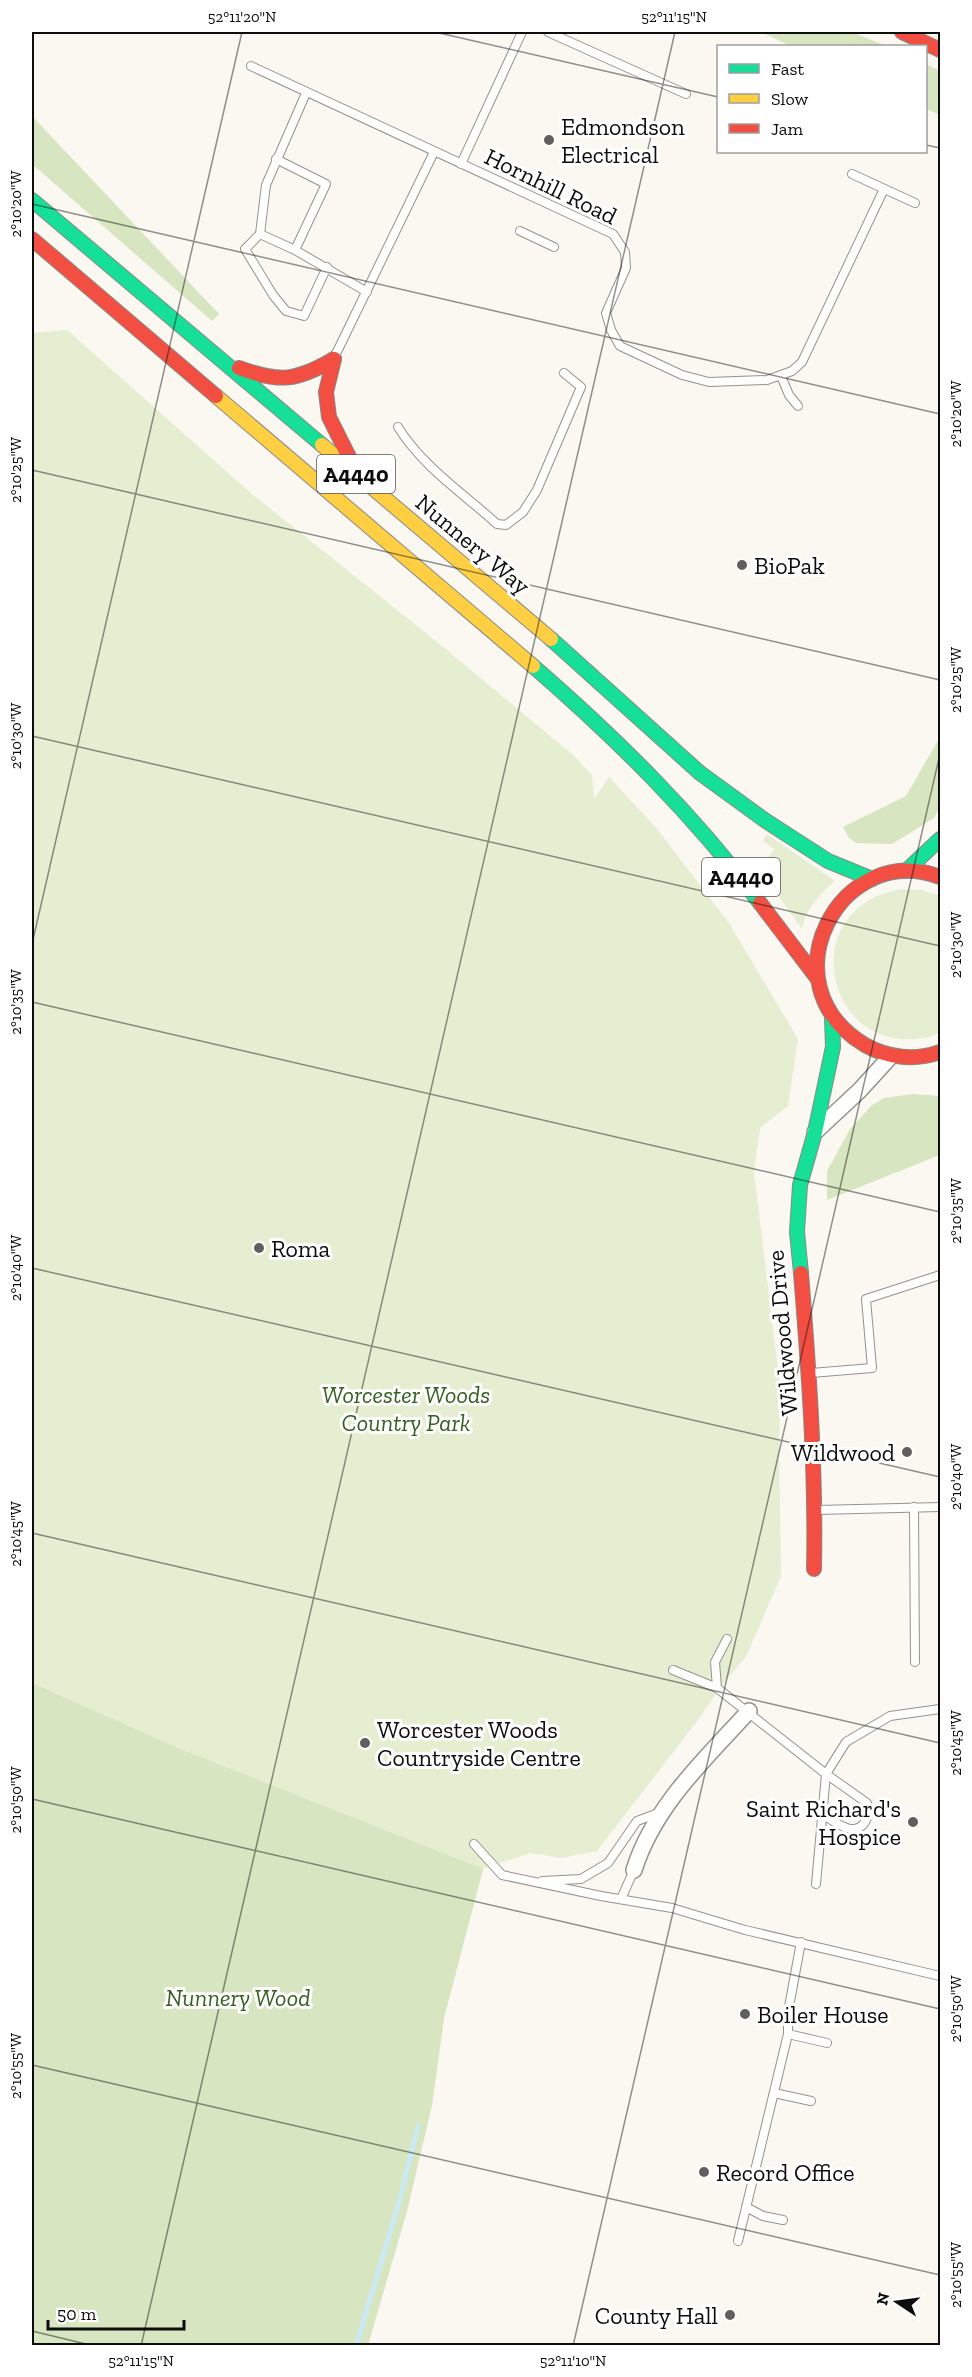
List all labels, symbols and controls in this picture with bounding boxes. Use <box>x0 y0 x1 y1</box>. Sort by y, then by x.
text: 52°11'20"N <box>208 8 276 26</box>
text: 52°11'15"N <box>641 8 707 26</box>
legend <box>717 45 927 153</box>
text: Fast <box>771 58 804 80</box>
text: Slow <box>771 88 808 110</box>
place label: Edmondson Electrical <box>561 112 685 169</box>
text: Jam <box>771 118 803 140</box>
marker: Edmondson Electrical <box>542 133 556 147</box>
street label: Hornhill Road <box>480 141 622 231</box>
text: 2°10'20"W <box>7 171 25 237</box>
text: 2°10'20"W <box>947 381 965 447</box>
text: 2°10'25"W <box>7 437 25 503</box>
road number: A4440 <box>317 455 395 493</box>
street label: Nunnery Way <box>410 488 537 601</box>
place label: BioPak <box>754 551 825 580</box>
marker: BioPak <box>735 558 749 572</box>
text: 2°10'25"W <box>947 647 965 713</box>
text: 2°10'30"W <box>7 703 25 769</box>
road number: A4440 <box>702 858 780 896</box>
text: 2°10'30"W <box>947 912 965 978</box>
text: 2°10'35"W <box>7 969 25 1035</box>
text: 2°10'35"W <box>947 1178 965 1244</box>
place label: Roma <box>271 1234 331 1263</box>
text: 2°10'40"W <box>7 1235 25 1301</box>
marker: Roma <box>252 1241 266 1255</box>
street label: Wildwood Drive <box>760 1249 804 1417</box>
park label: Worcester Woods Country Park <box>322 1380 490 1437</box>
place label: Wildwood <box>791 1438 895 1467</box>
text: 2°10'40"W <box>947 1444 965 1510</box>
marker: Wildwood <box>900 1445 914 1459</box>
text: 2°10'45"W <box>7 1501 25 1567</box>
text: 2°10'45"W <box>947 1710 965 1776</box>
place label: Worcester Woods Countryside Centre <box>377 1715 581 1772</box>
marker: Worcester Woods Countryside Centre <box>358 1736 372 1750</box>
text: 2°10'50"W <box>7 1767 25 1833</box>
place label: Saint Richard's Hospice <box>746 1794 901 1851</box>
marker: Saint Richard's Hospice <box>906 1815 920 1829</box>
text: 2°10'50"W <box>947 1976 965 2042</box>
park label: Nunnery Wood <box>166 1983 310 2012</box>
place label: Boiler House <box>757 2000 888 2029</box>
marker: Boiler House <box>738 2007 752 2021</box>
text: 2°10'55"W <box>7 2033 25 2099</box>
place label: Record Office <box>716 2158 855 2187</box>
marker: Record Office <box>697 2165 711 2179</box>
text: 2°10'55"W <box>947 2242 965 2308</box>
north arrow <box>867 2272 927 2332</box>
text: N <box>872 2291 893 2307</box>
scale bar <box>48 2293 184 2331</box>
place label: County Hall <box>595 2301 718 2330</box>
text: 50 m <box>57 2303 97 2325</box>
marker: County Hall <box>723 2308 737 2322</box>
text: 52°11'15"N <box>108 2352 174 2370</box>
text: 52°11'10"N <box>540 2352 606 2370</box>

